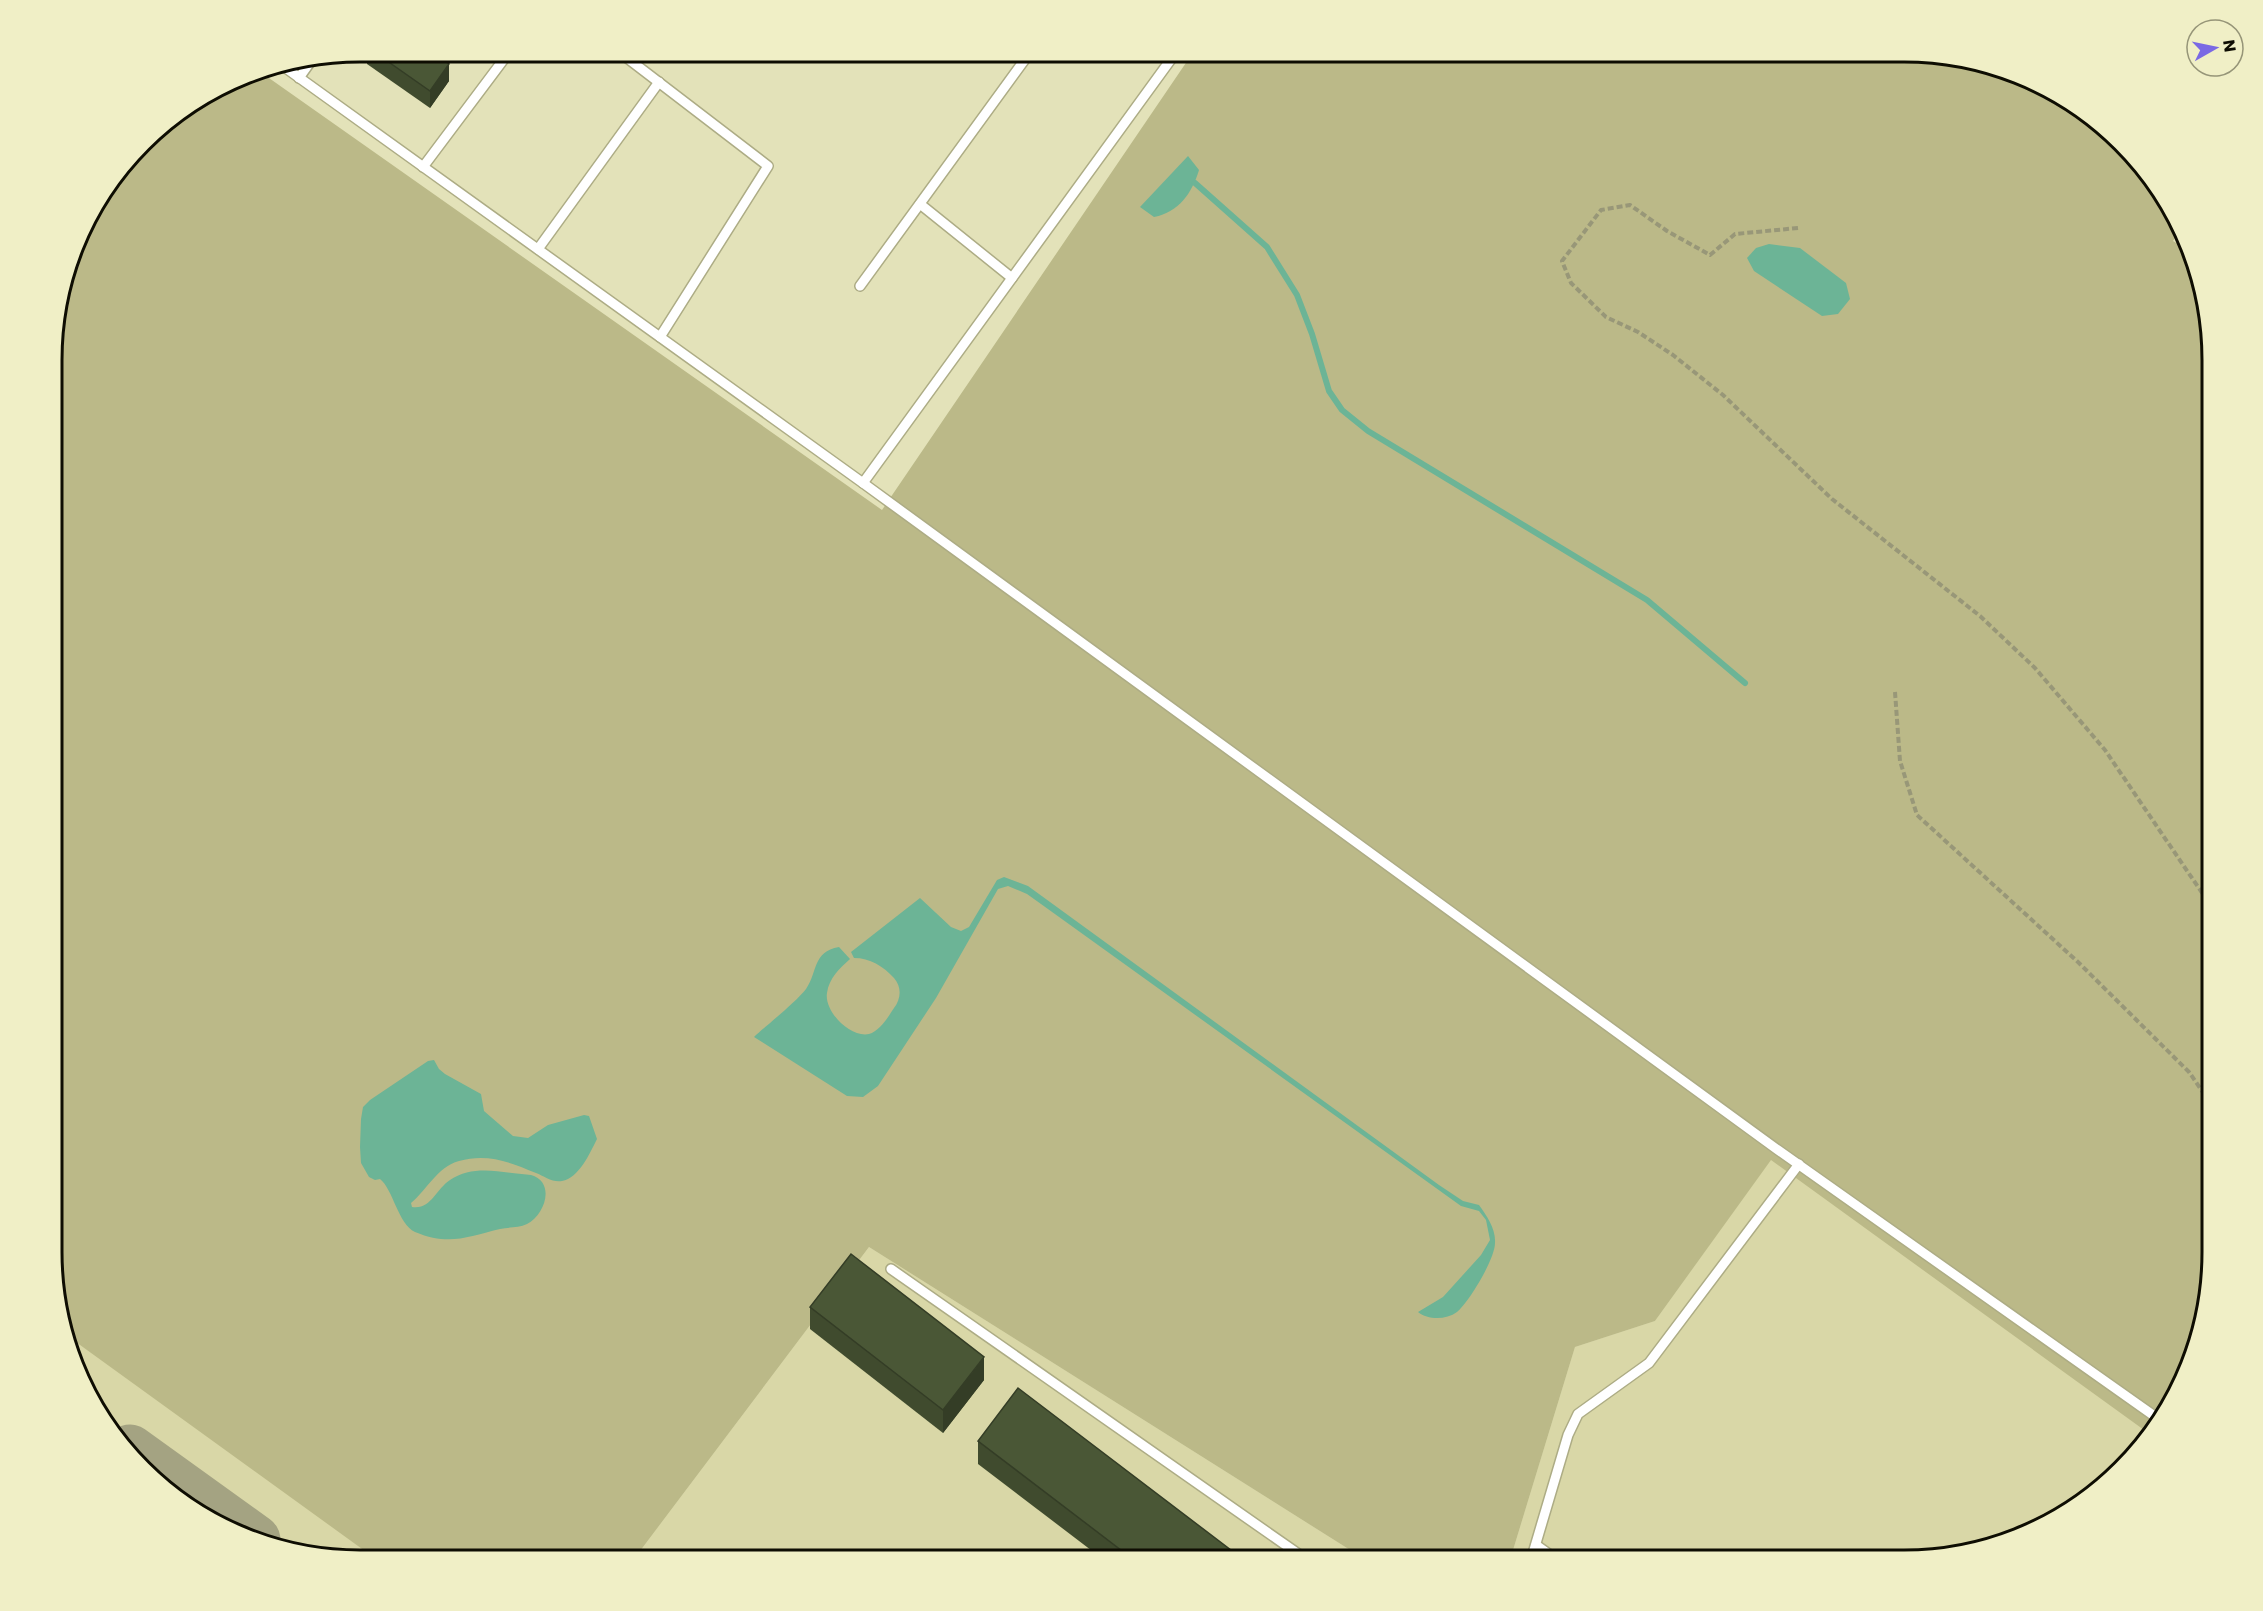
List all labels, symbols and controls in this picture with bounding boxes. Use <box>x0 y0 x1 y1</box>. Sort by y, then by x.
north arrow <box>2185 18 2245 78</box>
text: N <box>2217 38 2242 53</box>

